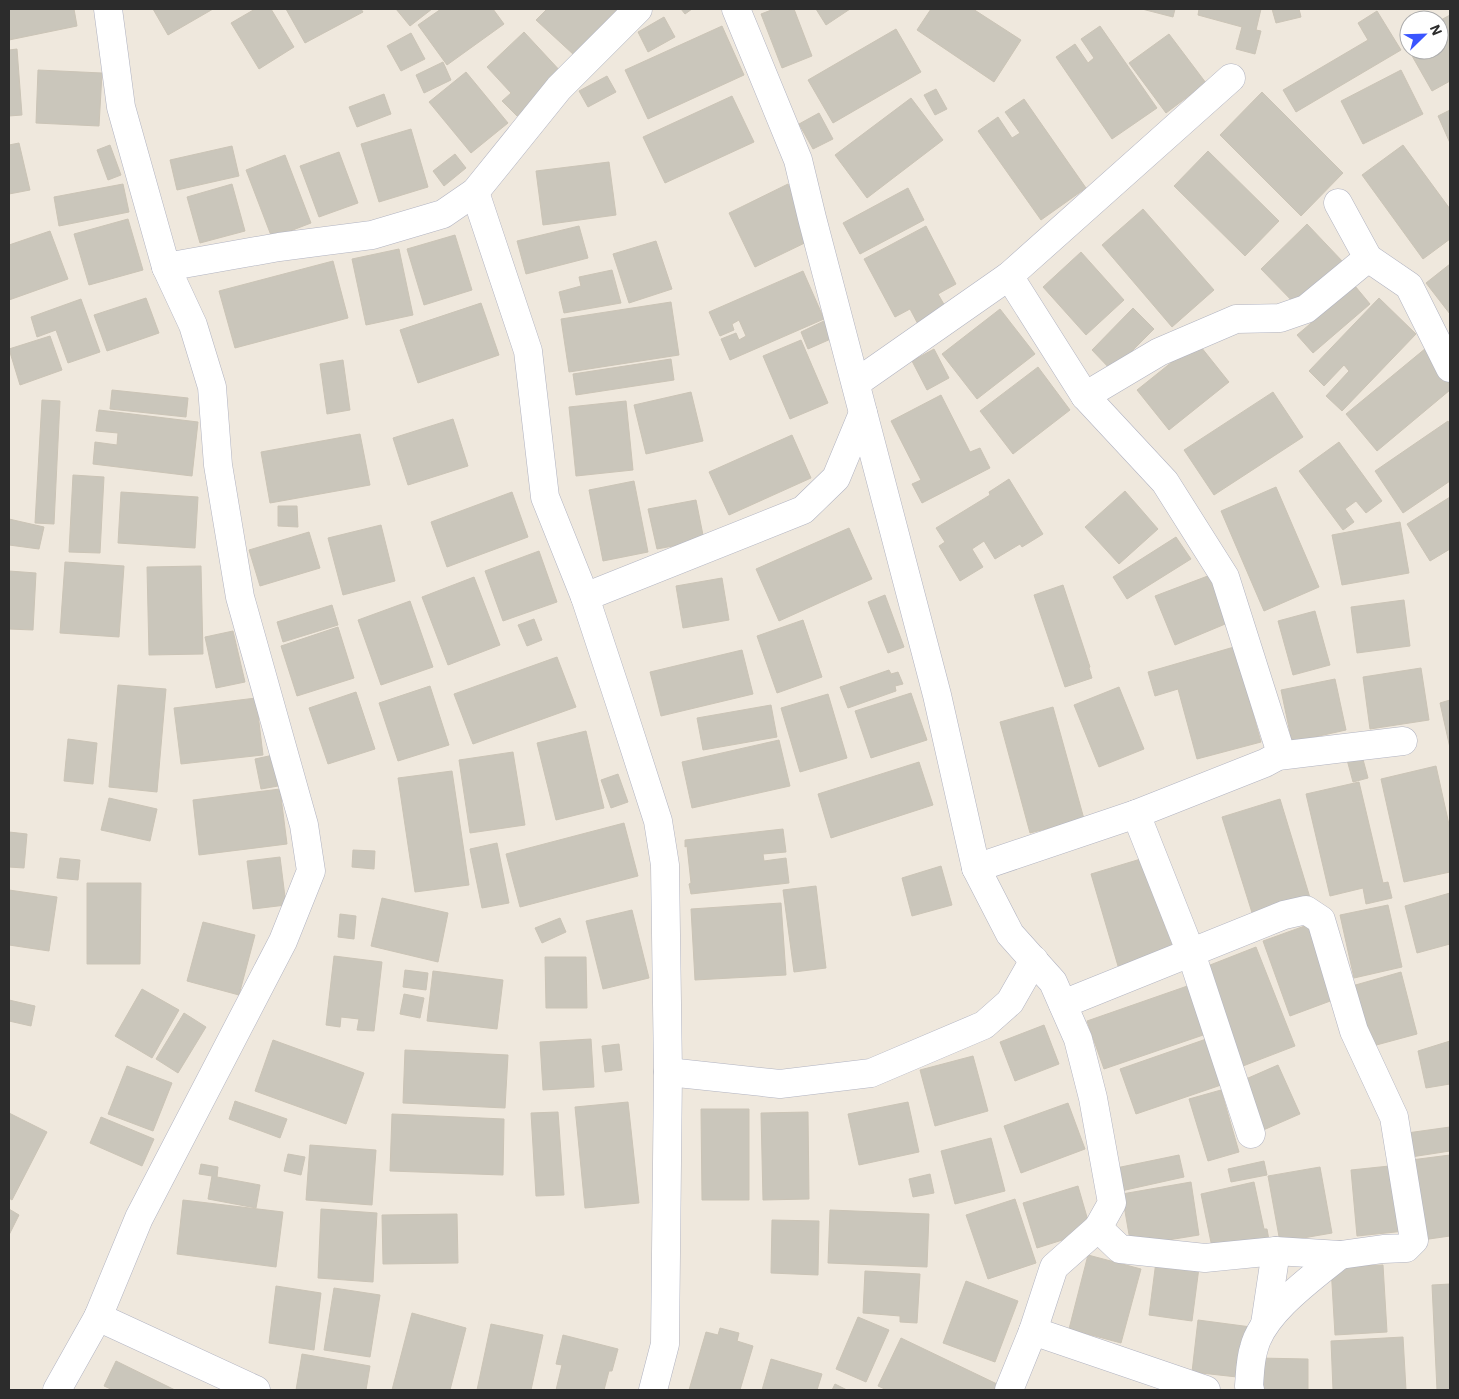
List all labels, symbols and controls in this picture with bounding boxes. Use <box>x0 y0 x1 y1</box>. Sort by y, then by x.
north arrow <box>1399 10 1449 60</box>
text: N <box>1426 22 1446 38</box>

